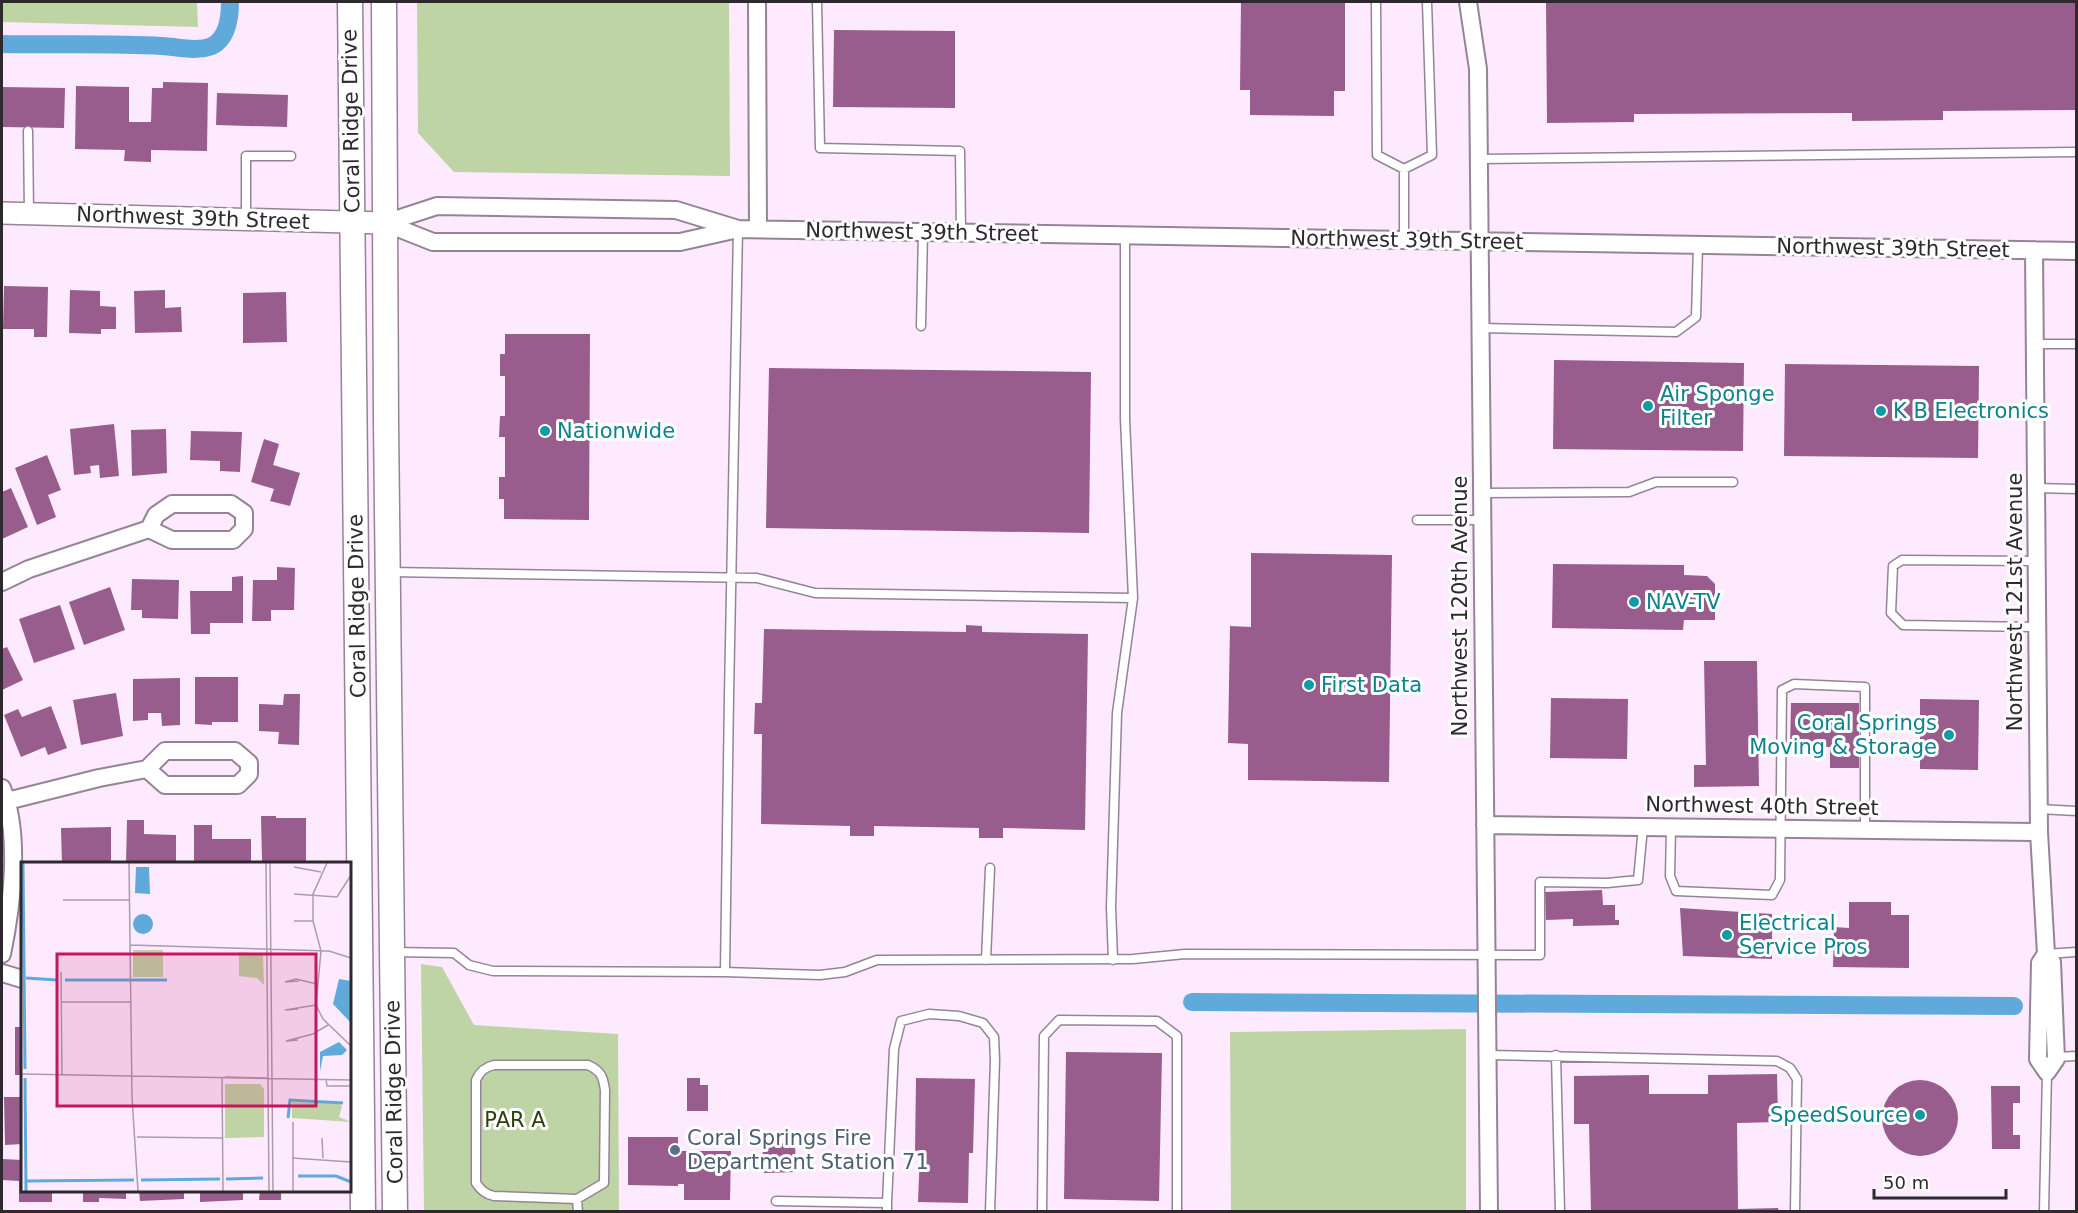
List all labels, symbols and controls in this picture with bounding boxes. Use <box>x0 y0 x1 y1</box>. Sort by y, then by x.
street label: Coral Ridge Drive <box>337 29 365 213</box>
street label: Northwest 39th Street <box>76 202 310 234</box>
street label: Northwest 39th Street <box>805 218 1039 246</box>
street label: Northwest 39th Street <box>1290 226 1524 254</box>
street label: Northwest 39th Street <box>1776 234 2010 262</box>
place label: Air Sponge Filter <box>1660 382 1775 430</box>
marker: Air Sponge Filter <box>1641 399 1655 413</box>
place label: K B Electronics <box>1893 399 2049 423</box>
marker: K B Electronics <box>1874 404 1888 418</box>
place label: Nationwide <box>557 419 675 443</box>
marker: Nationwide <box>538 424 552 438</box>
street label: Northwest 121st Avenue <box>2003 473 2027 731</box>
street label: Northwest 120th Avenue <box>1448 475 1472 737</box>
street label: Coral Ridge Drive <box>343 514 371 698</box>
place label: NAV-TV <box>1646 590 1721 614</box>
marker: NAV-TV <box>1627 595 1641 609</box>
place label: First Data <box>1321 673 1422 697</box>
marker: First Data <box>1302 678 1316 692</box>
place label: Coral Springs Moving & Storage <box>1749 711 1937 759</box>
marker: Coral Springs Moving & Storage <box>1942 728 1956 742</box>
street label: Northwest 40th Street <box>1645 792 1879 820</box>
inset map <box>21 862 351 1192</box>
place label: Electrical Service Pros <box>1739 911 1868 959</box>
marker: Electrical Service Pros <box>1720 928 1734 942</box>
street label: Coral Ridge Drive <box>380 1000 408 1184</box>
place label: SpeedSource <box>1770 1103 1908 1127</box>
park label: PAR A <box>484 1108 546 1132</box>
marker: SpeedSource <box>1913 1108 1927 1122</box>
place label: Coral Springs Fire Department Station 71 <box>687 1126 929 1174</box>
marker: Coral Springs Fire Department Station 71 <box>668 1143 682 1157</box>
scale bar <box>1874 1162 2006 1200</box>
text: 50 m <box>1883 1172 1929 1193</box>

